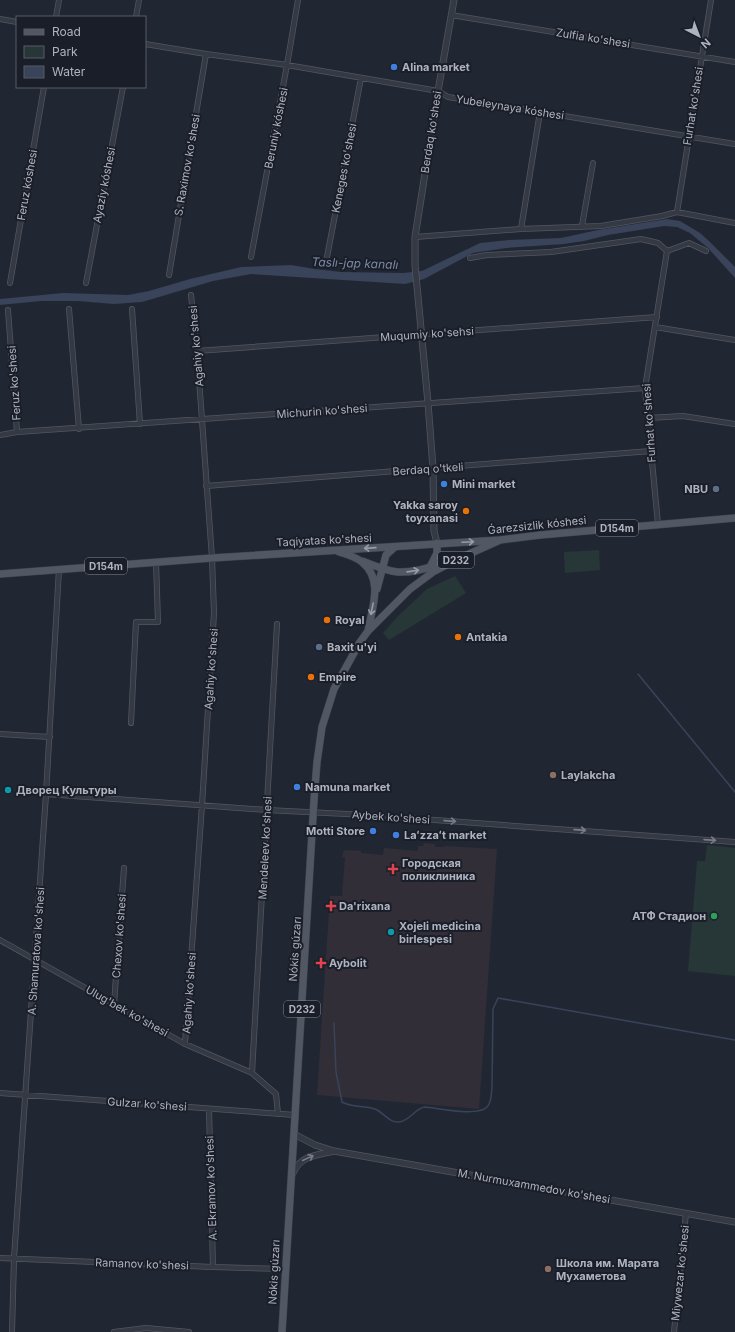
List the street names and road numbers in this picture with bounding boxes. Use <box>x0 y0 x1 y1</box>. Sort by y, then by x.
street label: Zulfia ko'shesi <box>555 25 631 51</box>
street label: Furhat ko'shesi <box>680 66 706 146</box>
street label: Beruniy kóshesi <box>261 86 291 170</box>
street label: Berdaq ko'shesi <box>418 90 444 174</box>
street label: Yubeleynaya kóshesi <box>455 92 565 122</box>
street label: S. Raximov ko'shesi <box>171 113 203 217</box>
street label: Keneges ko'shesi <box>328 122 360 214</box>
street label: Ayaziy kóshesi <box>90 146 118 224</box>
street label: Feruz kóshesi <box>14 148 40 222</box>
street label: Agahiy ko'shesi <box>185 305 207 387</box>
street label: Muqumiy ko'sehsi <box>380 324 474 344</box>
street label: Feruz ko'shesi <box>4 345 24 421</box>
street label: Furhat ko'shesi <box>639 383 659 463</box>
street label: Michurin ko'shesi <box>276 401 368 421</box>
street label: Berdaq o'tkeli <box>392 460 464 478</box>
street label: Ǵarezsizlik kóshesi <box>487 513 587 537</box>
road number: D154m <box>596 520 638 536</box>
street label: Taqiyatas ko'shesi <box>276 531 372 549</box>
road number: D232 <box>438 552 474 568</box>
road number: D154m <box>85 558 127 574</box>
street label: Agahiy ko'shesi <box>201 628 221 710</box>
street label: Mendeleev ko'shesi <box>255 796 275 900</box>
street label: Aybek ko'shesi <box>352 807 430 827</box>
street label: A. Shamuratova ko'shesi <box>25 887 47 1015</box>
street label: Chexov ko'shesi <box>109 893 129 979</box>
street label: Nókis gúzarı <box>286 916 304 982</box>
street label: Agahiy ko'shesi <box>179 952 199 1034</box>
street label: Ulug'bek ko'shesi <box>83 982 171 1040</box>
road number: D232 <box>284 1001 320 1017</box>
street label: Gulzar ko'shesi <box>107 1094 187 1114</box>
street label: A. Ekramov ko'shesi <box>202 1135 220 1241</box>
street label: M. Nurmuxammedov ko'shesi <box>457 1166 611 1206</box>
street label: Miywezar ko'shesi <box>668 1225 692 1321</box>
street label: Nókis gúzarı <box>265 1239 283 1305</box>
street label: Ramanov ko'shesi <box>95 1255 189 1273</box>

